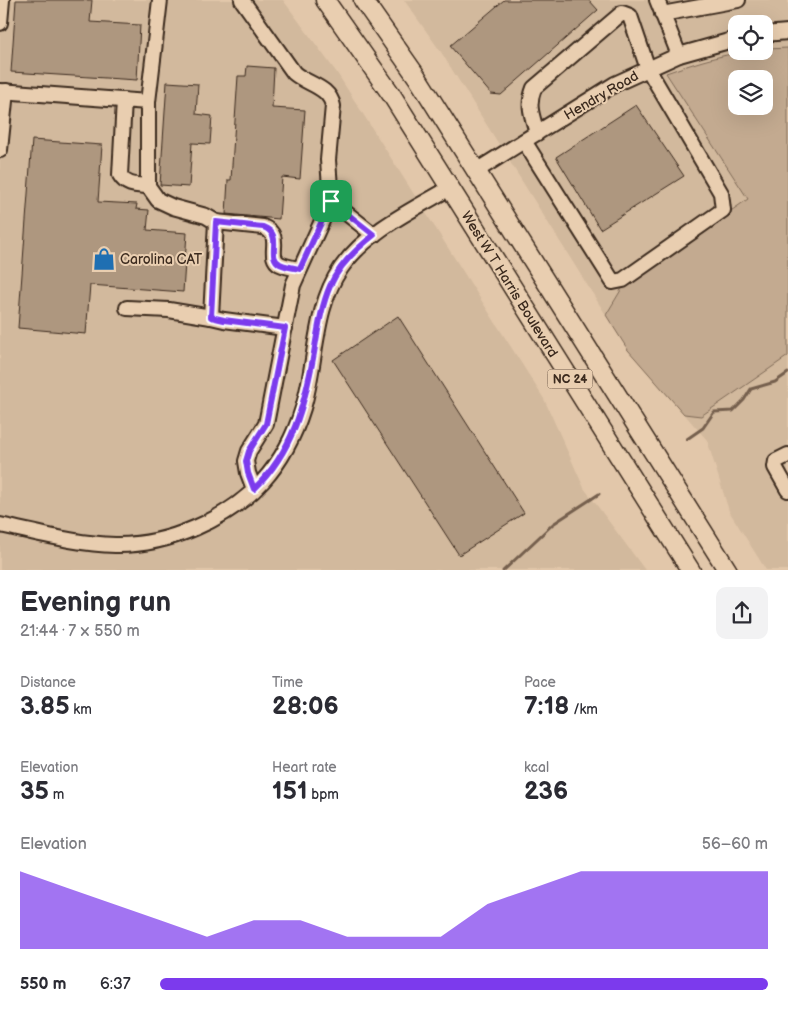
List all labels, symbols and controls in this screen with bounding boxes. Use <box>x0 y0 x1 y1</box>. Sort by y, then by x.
map controls <box>728 15 773 115</box>
button: locate <box>728 15 773 60</box>
street label: Hendry Road <box>561 67 642 124</box>
button: layers <box>728 70 773 115</box>
pin <box>310 180 352 222</box>
icon: arrive <box>317 187 345 215</box>
street label: West W T Harris Boulevard <box>458 208 562 360</box>
shop icon: Carolina CAT <box>91 246 117 272</box>
place label: Carolina CAT <box>120 251 203 268</box>
road number: NC 24 <box>548 369 592 388</box>
text: Evening run <box>20 586 171 619</box>
button: share <box>716 587 768 639</box>
text: 21:44 · 7 × 550 m <box>20 622 140 641</box>
text: Distance <box>20 674 76 691</box>
text: Time <box>272 674 303 691</box>
text: Pace <box>524 674 556 691</box>
text: 3.85 <box>20 691 70 722</box>
text: 28:06 <box>272 691 339 722</box>
text: 7:18 <box>524 691 569 722</box>
text: km <box>70 701 92 718</box>
text: /km <box>569 701 598 718</box>
text: Elevation <box>20 759 78 776</box>
text: Heart rate <box>272 759 337 776</box>
text: kcal <box>524 759 549 776</box>
text: 35 <box>20 776 49 807</box>
text: 151 <box>272 776 307 807</box>
text: 236 <box>524 776 568 807</box>
text: m <box>49 786 64 803</box>
text: bpm <box>307 786 339 803</box>
text: Elevation <box>20 835 87 854</box>
text: 56–60 m <box>702 835 768 854</box>
text: 550 m <box>20 975 66 994</box>
text: 6:37 <box>100 975 131 994</box>

